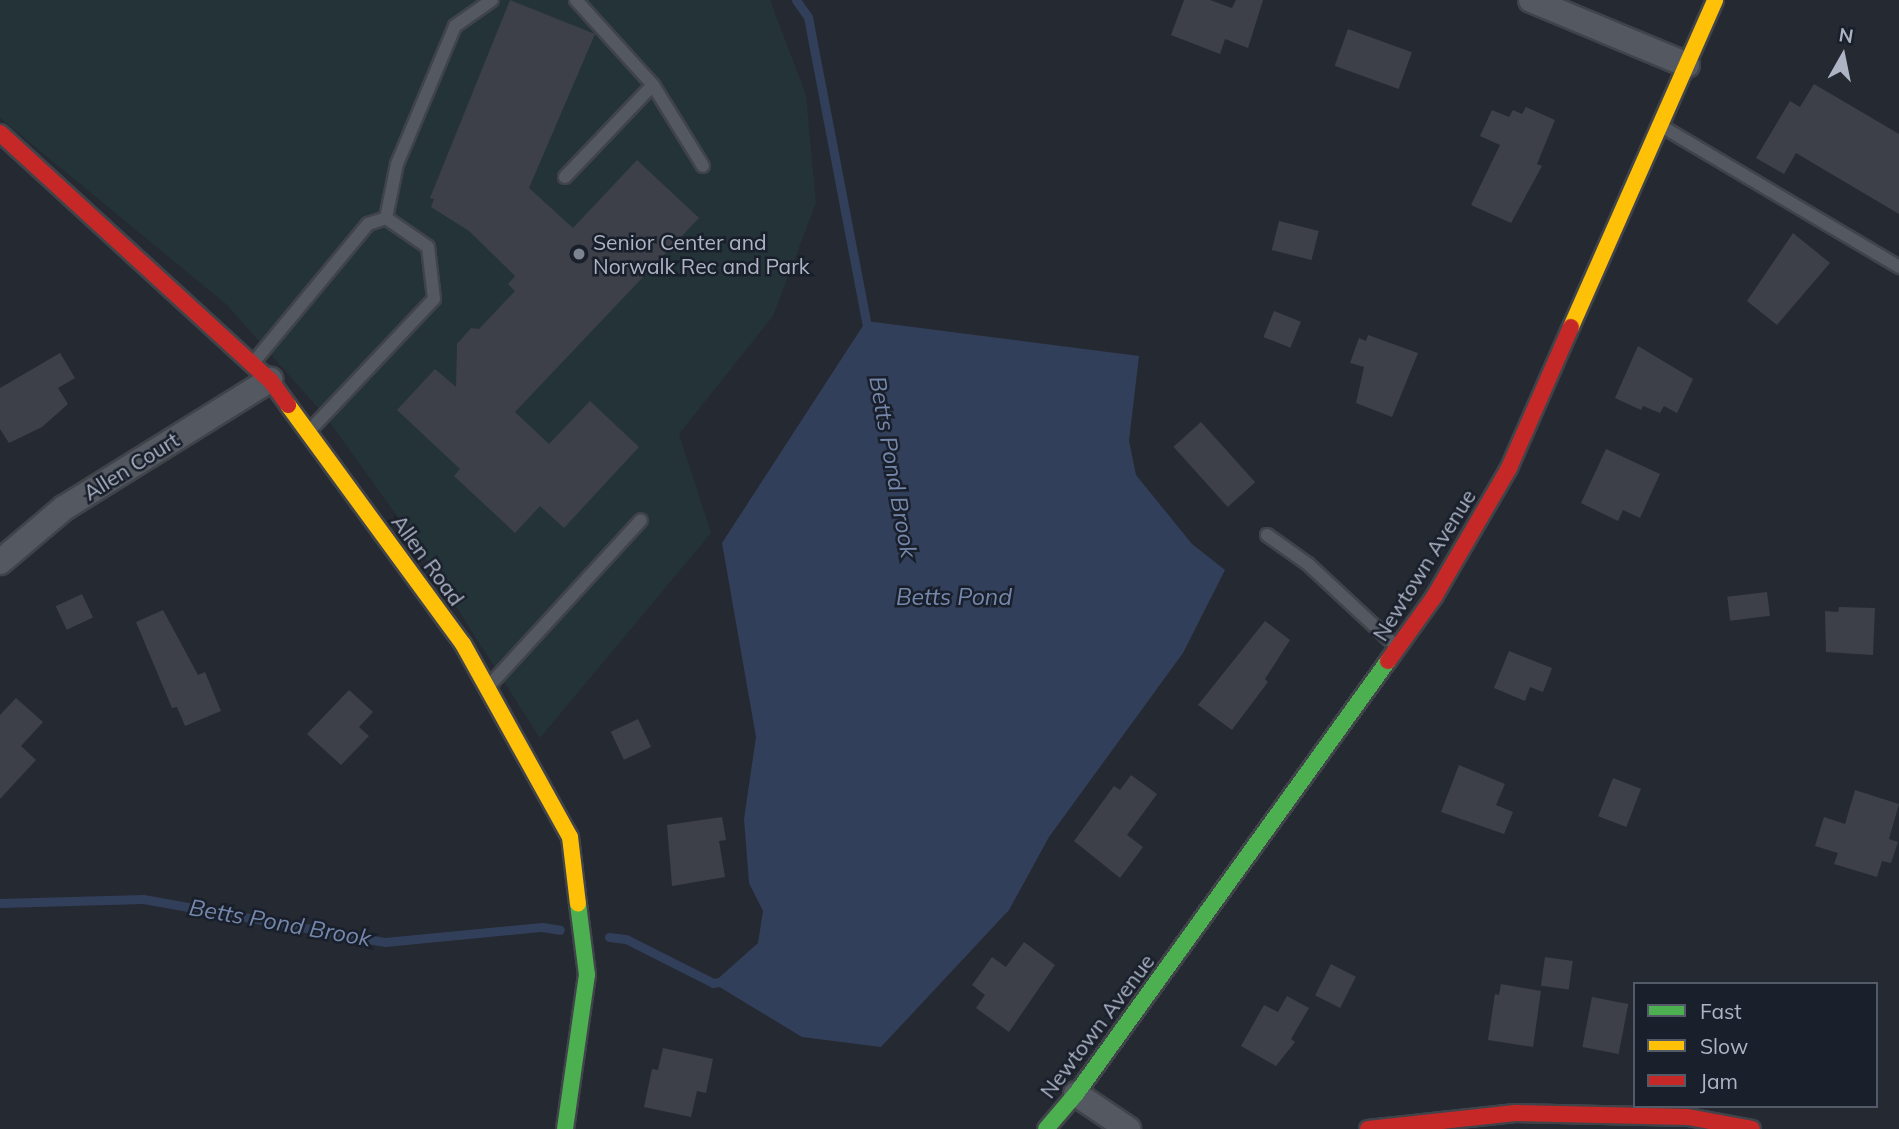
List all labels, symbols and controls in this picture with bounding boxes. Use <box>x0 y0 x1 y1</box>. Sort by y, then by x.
north arrow <box>1808 21 1878 91</box>
text: N <box>1837 22 1855 48</box>
place label: Senior Center and Norwalk Rec and Park <box>593 229 810 279</box>
marker: Senior Center and Norwalk Rec and Park <box>571 246 587 262</box>
water label: Betts Pond Brook <box>863 374 923 560</box>
street label: Allen Court <box>79 427 183 505</box>
street label: Newtown Avenue <box>1367 485 1481 645</box>
street label: Allen Road <box>387 510 469 610</box>
water label: Betts Pond <box>896 583 1012 611</box>
water label: Betts Pond Brook <box>187 893 373 953</box>
street label: Newtown Avenue <box>1035 949 1159 1103</box>
legend <box>1633 982 1878 1108</box>
text: Fast <box>1700 998 1742 1024</box>
text: Slow <box>1700 1033 1748 1059</box>
text: Jam <box>1700 1068 1738 1094</box>

